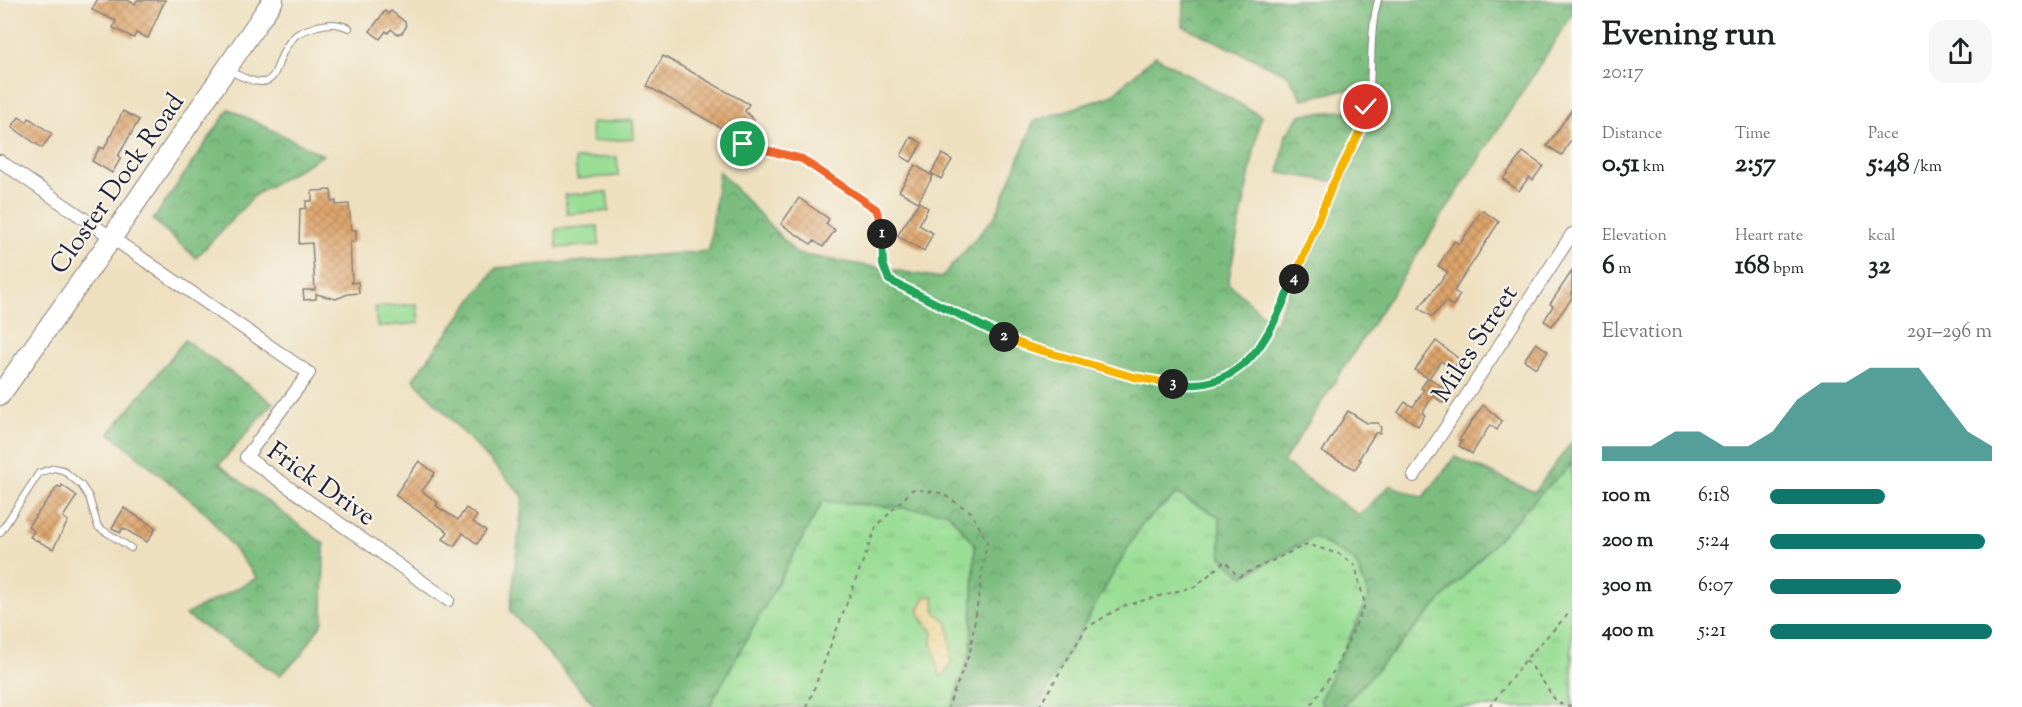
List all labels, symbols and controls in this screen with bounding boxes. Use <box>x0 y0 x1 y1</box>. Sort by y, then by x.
text: Evening run <box>1602 12 1776 60</box>
button: share <box>1929 20 1992 83</box>
text: 20:17 <box>1602 59 1644 88</box>
pin <box>1340 81 1391 132</box>
street label: Closter Dock Road <box>42 86 195 282</box>
icon: check <box>1349 90 1382 123</box>
pin <box>717 118 768 169</box>
text: Distance <box>1602 123 1662 146</box>
text: Time <box>1735 123 1771 146</box>
text: Pace <box>1868 123 1899 146</box>
icon: arrive <box>726 127 759 160</box>
text: 0.51 <box>1602 146 1639 183</box>
text: 2:57 <box>1735 146 1776 183</box>
text: 5:48 <box>1868 146 1910 183</box>
text: km <box>1639 156 1665 179</box>
text: /km <box>1910 156 1942 179</box>
pin: 1 <box>867 219 897 249</box>
text: 1 <box>879 222 885 245</box>
text: Elevation <box>1602 225 1667 248</box>
text: Heart rate <box>1735 225 1803 248</box>
text: kcal <box>1868 225 1896 248</box>
text: 6 <box>1602 248 1615 285</box>
text: 168 <box>1735 248 1770 285</box>
text: 32 <box>1868 248 1891 285</box>
text: m <box>1615 258 1632 281</box>
text: bpm <box>1770 258 1804 281</box>
pin: 4 <box>1279 264 1309 294</box>
text: 4 <box>1290 267 1298 290</box>
street label: Miles Street <box>1424 278 1528 410</box>
text: Elevation <box>1602 318 1683 347</box>
text: 291–296 m <box>1907 318 1992 347</box>
pin: 2 <box>989 322 1019 352</box>
text: 2 <box>1000 325 1008 348</box>
pin: 3 <box>1158 369 1188 399</box>
text: 3 <box>1170 372 1176 395</box>
street label: Frick Drive <box>259 434 382 536</box>
text: 100 m <box>1602 482 1651 511</box>
text: 6:18 <box>1698 482 1730 511</box>
text: 200 m <box>1602 527 1653 556</box>
text: 5:24 <box>1698 527 1729 556</box>
text: 300 m <box>1602 572 1652 601</box>
text: 6:07 <box>1698 572 1733 601</box>
text: 400 m <box>1602 617 1654 646</box>
text: 5:21 <box>1698 617 1726 646</box>

